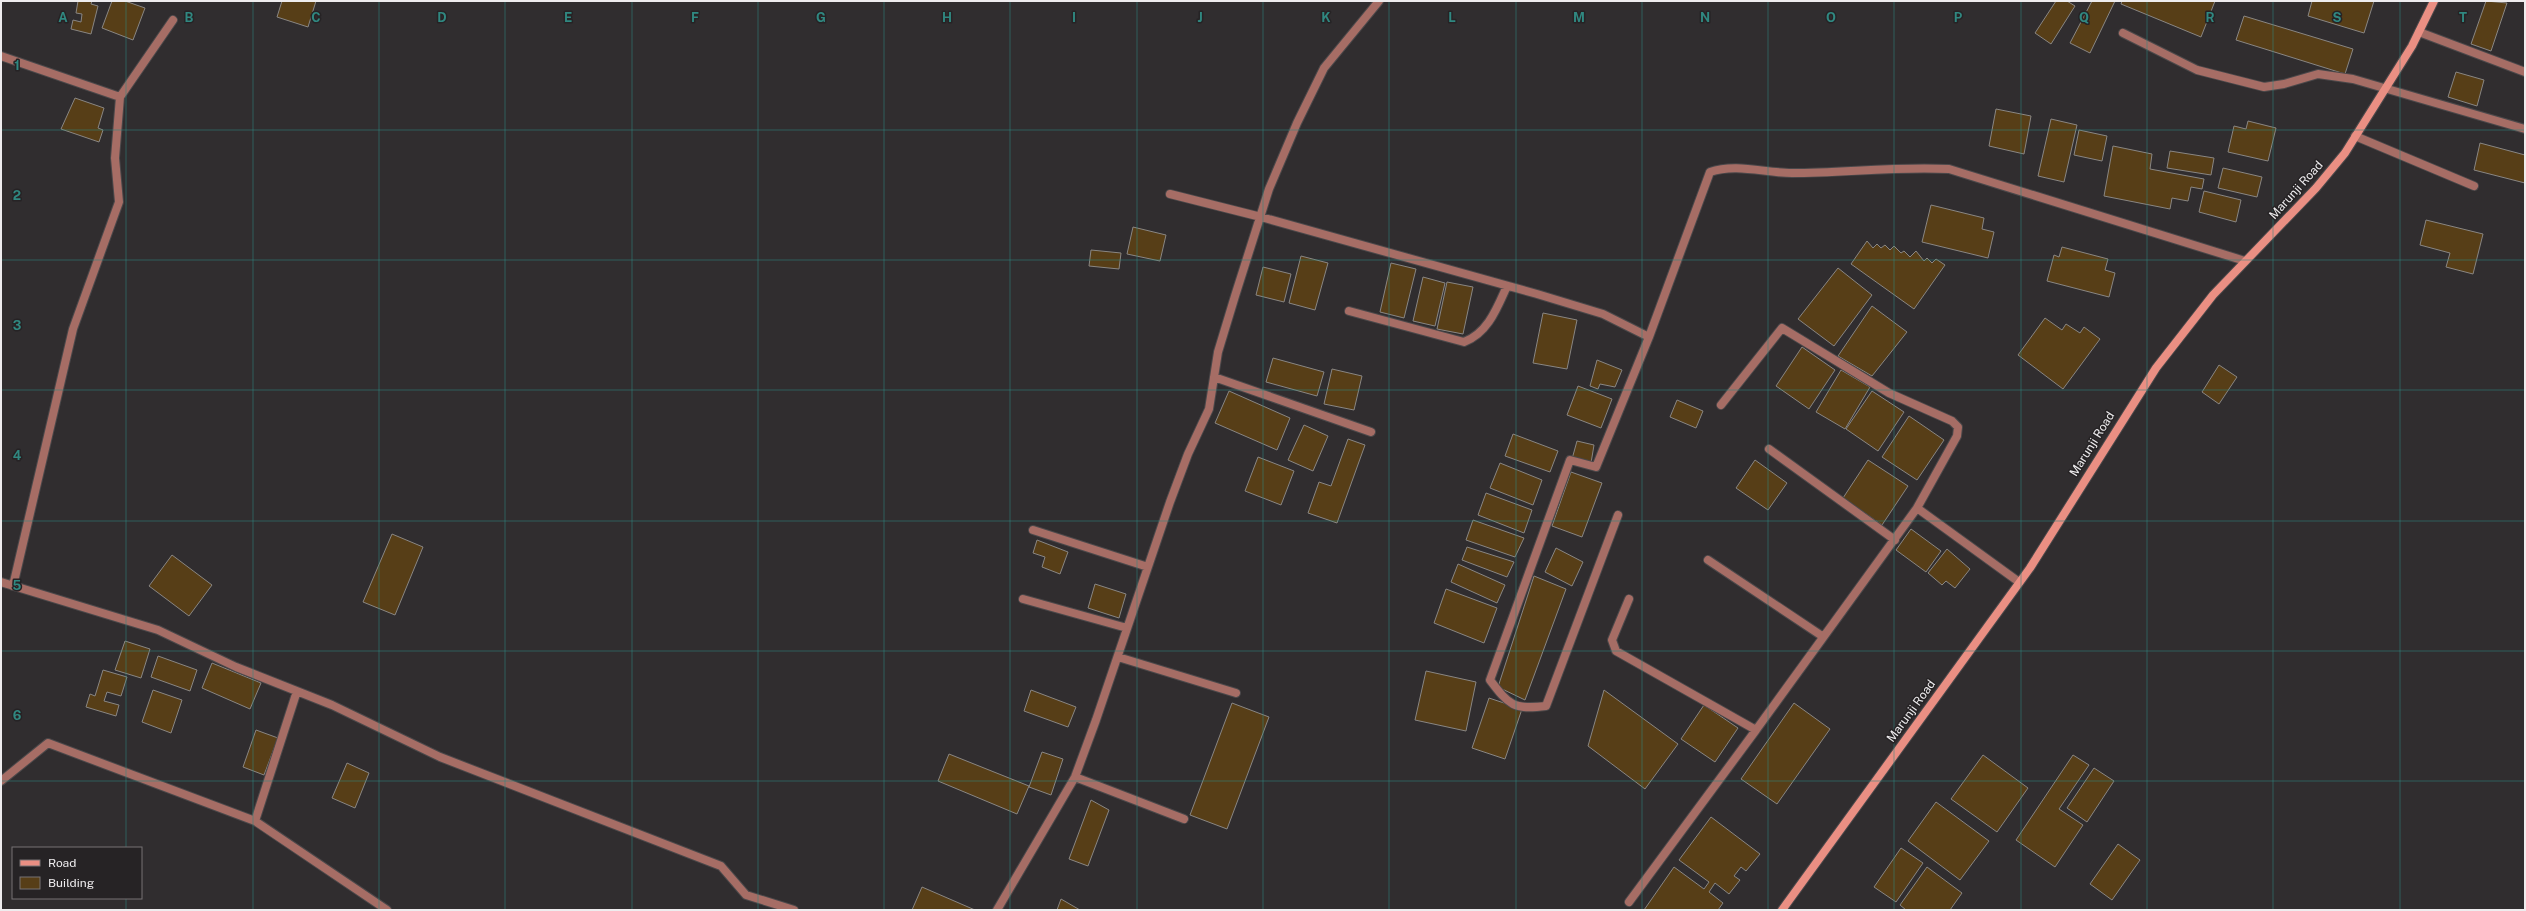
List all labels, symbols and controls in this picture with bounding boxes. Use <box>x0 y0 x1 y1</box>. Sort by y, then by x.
text: A <box>58 10 68 25</box>
text: B <box>185 10 194 25</box>
text: C <box>311 10 321 25</box>
text: D <box>437 10 447 25</box>
text: E <box>564 10 572 25</box>
text: F <box>691 10 699 25</box>
text: G <box>816 10 826 25</box>
text: H <box>942 10 952 25</box>
text: I <box>1072 10 1076 25</box>
text: J <box>1197 10 1203 25</box>
text: K <box>1321 10 1331 25</box>
text: L <box>1448 10 1456 25</box>
text: M <box>1573 10 1585 25</box>
text: N <box>1700 10 1710 25</box>
text: O <box>1826 10 1836 25</box>
text: P <box>1954 10 1963 25</box>
text: Q <box>2079 10 2089 25</box>
text: R <box>2205 10 2215 25</box>
text: S <box>2333 10 2342 25</box>
text: T <box>2459 10 2467 25</box>
text: 1 <box>14 58 20 73</box>
street label: Marunji Road <box>2266 158 2326 222</box>
text: 2 <box>13 188 21 203</box>
text: 3 <box>13 318 22 333</box>
street label: Marunji Road <box>2067 409 2117 479</box>
text: 4 <box>13 448 22 463</box>
text: 5 <box>13 578 22 593</box>
street label: Marunji Road <box>1884 677 1938 745</box>
text: 6 <box>13 708 22 723</box>
legend <box>12 847 142 899</box>
text: Road <box>48 856 76 870</box>
text: Building <box>48 876 94 890</box>

